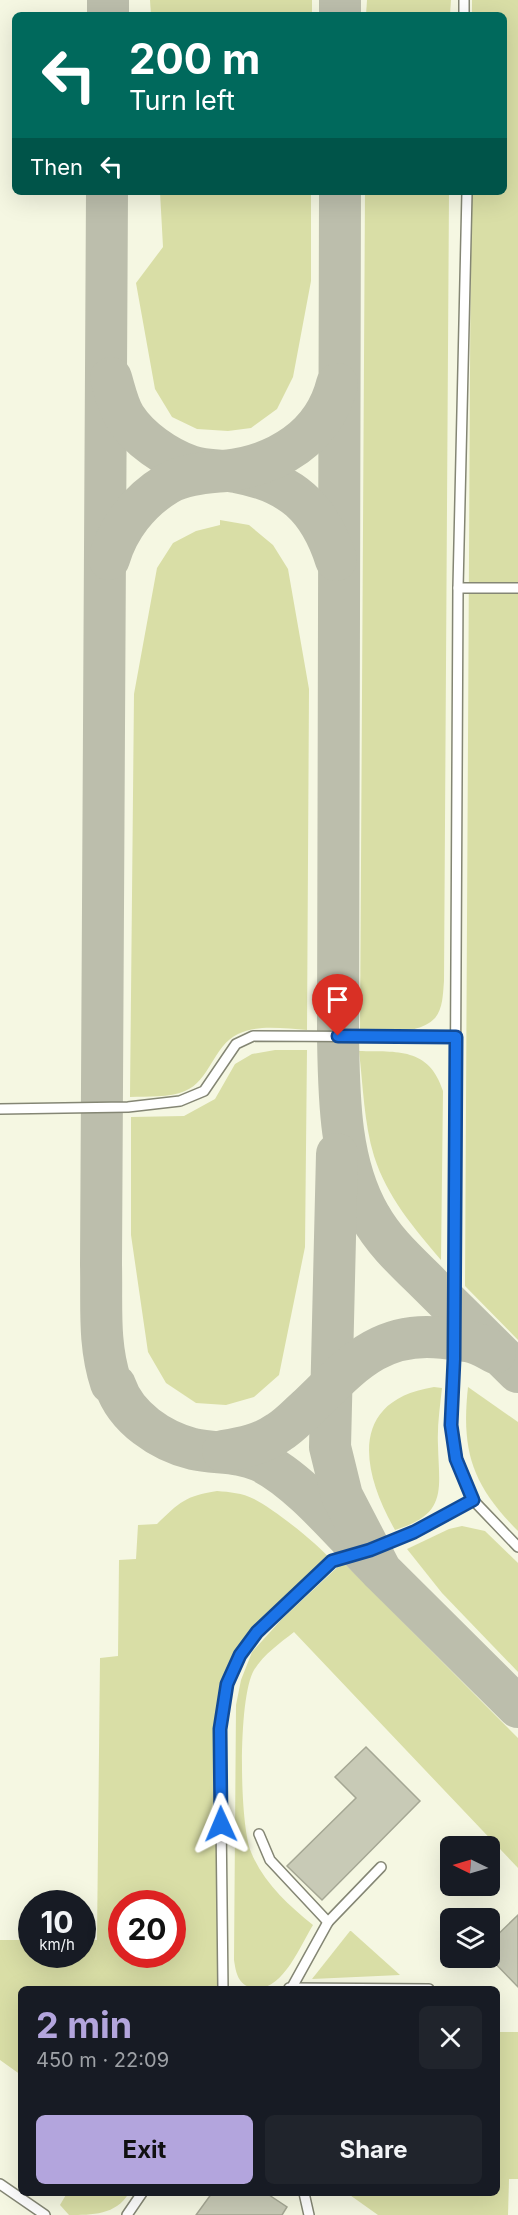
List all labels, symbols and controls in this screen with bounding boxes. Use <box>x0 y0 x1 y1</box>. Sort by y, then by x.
text: 200 m <box>129 33 260 84</box>
icon: left <box>30 36 108 114</box>
text: Turn left <box>129 84 235 117</box>
icon: left <box>95 150 128 183</box>
text: Then <box>30 154 83 180</box>
pin <box>312 974 363 1036</box>
icon: arrive <box>321 983 354 1016</box>
position arrow <box>189 1792 253 1856</box>
north arrow <box>440 1836 500 1896</box>
map controls <box>440 1836 500 1968</box>
speed limit sign: 20 <box>108 1890 186 1968</box>
text: 10 <box>40 1904 74 1940</box>
button: layers <box>440 1908 500 1968</box>
text: km/h <box>39 1935 75 1954</box>
text: 2 min <box>36 2003 132 2047</box>
button: close <box>419 2006 482 2069</box>
text: 450 m · 22:09 <box>36 2048 169 2072</box>
button: Exit <box>36 2115 253 2184</box>
button: Share <box>265 2115 482 2184</box>

